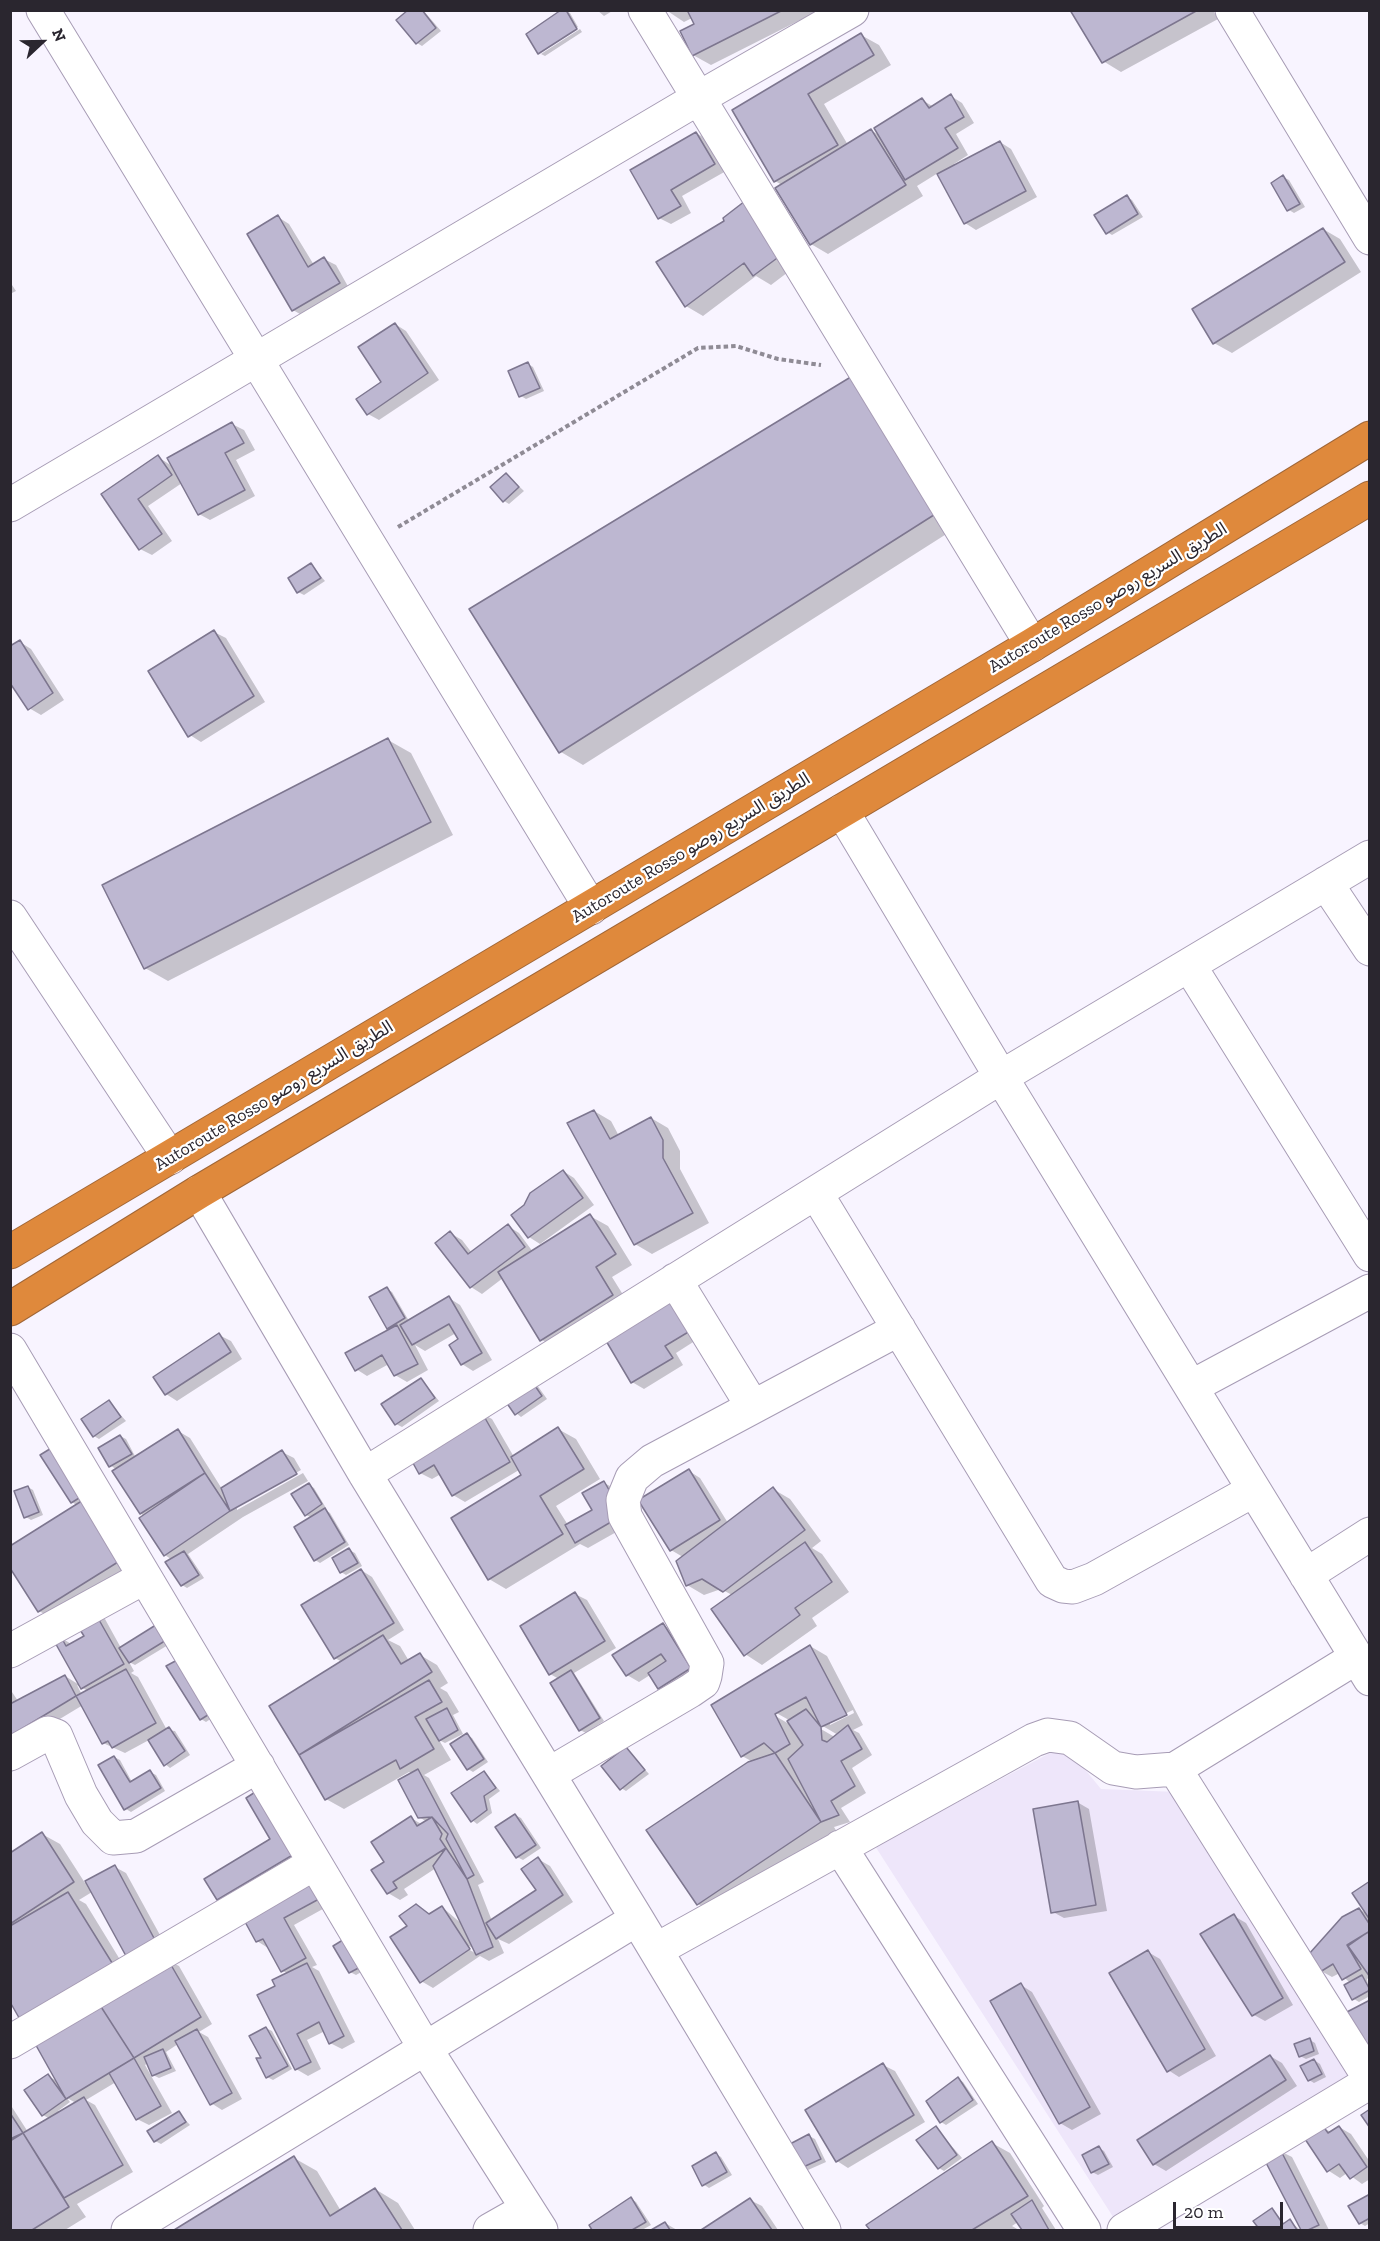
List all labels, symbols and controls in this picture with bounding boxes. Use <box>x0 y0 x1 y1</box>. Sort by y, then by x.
north arrow <box>12 12 72 72</box>
text: N <box>48 26 70 44</box>
street label: Autoroute Rosso الطريق السريع روصو <box>985 518 1231 678</box>
street label: Autoroute Rosso الطريق السريع روصو <box>568 768 814 928</box>
street label: Autoroute Rosso الطريق السريع روصو <box>151 1016 397 1176</box>
scale bar <box>1176 2190 1286 2228</box>
text: 20 m <box>1184 2201 1223 2223</box>

